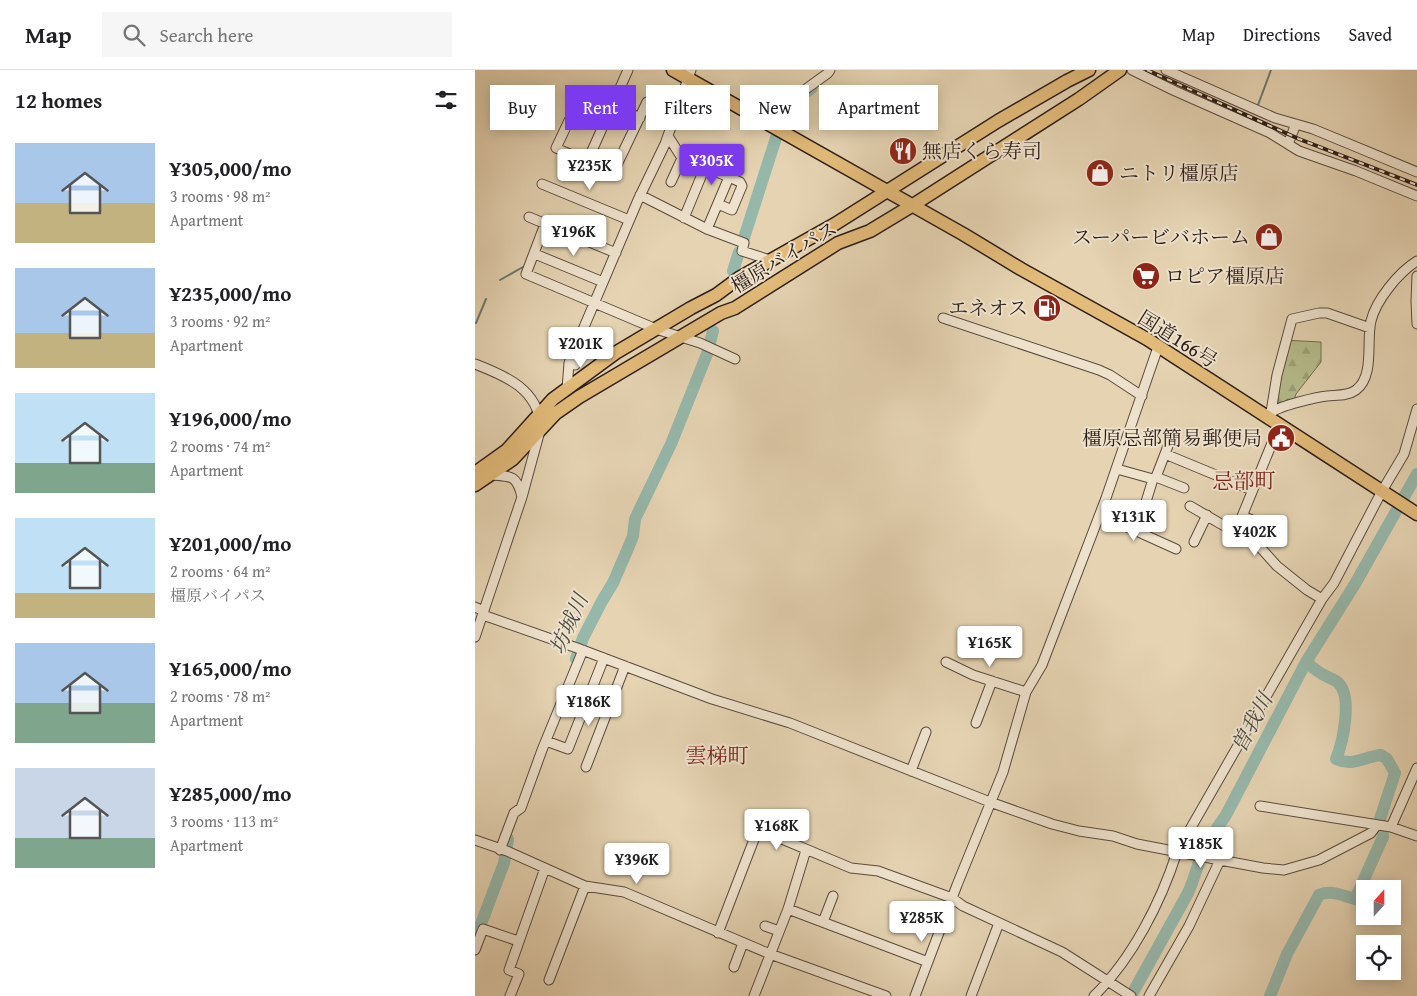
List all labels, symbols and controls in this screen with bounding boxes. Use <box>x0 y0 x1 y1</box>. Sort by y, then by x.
search box <box>102 12 452 57</box>
text: Map <box>25 17 72 52</box>
icon: search <box>120 21 148 49</box>
text: Search here <box>160 21 253 49</box>
text: Map <box>1182 21 1215 48</box>
text: Directions <box>1243 21 1320 48</box>
text: Saved <box>1348 21 1392 48</box>
text: 12 homes <box>15 85 102 116</box>
chip: Buy <box>490 85 555 130</box>
chip: Rent <box>565 85 636 130</box>
chip: Filters <box>646 85 730 130</box>
chip: New <box>740 85 809 130</box>
chip: Apartment <box>819 85 938 130</box>
icon: filters <box>432 86 460 114</box>
restaurant icon: 無店くら寿司 <box>888 136 918 166</box>
place label: 無店くら寿司 <box>922 136 1042 165</box>
pin: ¥305K <box>677 144 747 186</box>
pin: ¥235K <box>555 148 625 191</box>
text: ¥305K <box>690 148 734 172</box>
text: ¥305,000/mo <box>170 153 291 184</box>
text: ¥235K <box>568 153 612 177</box>
shop icon: ニトリ橿原店 <box>1085 158 1115 188</box>
place label: ニトリ橿原店 <box>1119 158 1239 187</box>
icon: home <box>55 163 115 223</box>
text: 3 rooms · 98 m² <box>170 184 270 208</box>
text: Apartment <box>170 208 243 232</box>
street label: 橿原バイパス <box>725 213 842 300</box>
pin: ¥196K <box>539 214 609 257</box>
text: ¥196K <box>552 219 596 243</box>
place label: スーパービバホーム <box>1072 222 1250 251</box>
shop icon: スーパービバホーム <box>1254 222 1284 252</box>
supermarket icon: ロピア橿原店 <box>1131 261 1161 291</box>
place label: ロピア橿原店 <box>1165 261 1285 290</box>
text: ¥235,000/mo <box>170 278 291 309</box>
icon: home <box>55 288 115 348</box>
place label: エネオス <box>948 293 1028 322</box>
fuel station icon: エネオス <box>1032 293 1062 323</box>
street label: 国道166号 <box>1133 303 1224 374</box>
text: 3 rooms · 92 m² <box>170 309 270 333</box>
pin: ¥201K <box>546 326 616 369</box>
text: ¥201K <box>559 331 603 355</box>
text: Apartment <box>170 333 243 357</box>
text: ¥196,000/mo <box>170 403 291 434</box>
icon: home <box>55 413 115 473</box>
place label: 橿原忌部簡易郵便局 <box>1082 423 1262 452</box>
public building icon: 橿原忌部簡易郵便局 <box>1266 423 1296 453</box>
text: 2 rooms · 74 m² <box>170 434 270 458</box>
text: Apartment <box>170 458 243 482</box>
district label: 忌部町 <box>1213 465 1276 496</box>
pin: ¥131K <box>1099 500 1169 542</box>
text: ¥131K <box>1112 504 1156 528</box>
pin: ¥402K <box>1220 514 1290 557</box>
text: ¥402K <box>1233 519 1277 543</box>
text: ¥201,000/mo <box>170 528 291 559</box>
icon: home <box>55 538 115 598</box>
text: 2 rooms · 64 m² <box>170 559 270 583</box>
text: 橿原バイパス <box>170 583 266 607</box>
water label: 坊城川 <box>542 587 596 659</box>
pin: ¥165K <box>955 626 1025 668</box>
text: ¥165K <box>968 630 1012 654</box>
text: ¥165,000/mo <box>170 653 291 684</box>
icon: home <box>55 663 115 723</box>
text: 2 rooms · 78 m² <box>170 684 270 708</box>
pin: ¥186K <box>554 684 624 727</box>
water label: 曽我川 <box>1223 686 1281 758</box>
text: ¥186K <box>567 689 611 713</box>
text: Apartment <box>170 708 243 732</box>
district label: 雲梯町 <box>686 740 749 771</box>
text: ¥285,000/mo <box>170 778 291 809</box>
icon: home <box>55 788 115 848</box>
pin: ¥168K <box>742 808 812 851</box>
text: 3 rooms · 113 m² <box>170 809 278 833</box>
text: ¥168K <box>755 813 799 837</box>
pin: ¥185K <box>1166 826 1236 869</box>
text: ¥185K <box>1179 831 1223 855</box>
text: Apartment <box>170 833 243 857</box>
pin: ¥396K <box>602 842 672 885</box>
text: ¥396K <box>615 847 659 871</box>
north arrow <box>1356 880 1401 925</box>
map controls <box>1356 880 1401 980</box>
pin: ¥285K <box>887 900 957 943</box>
text: ¥285K <box>900 905 944 929</box>
button: locate <box>1356 935 1401 980</box>

